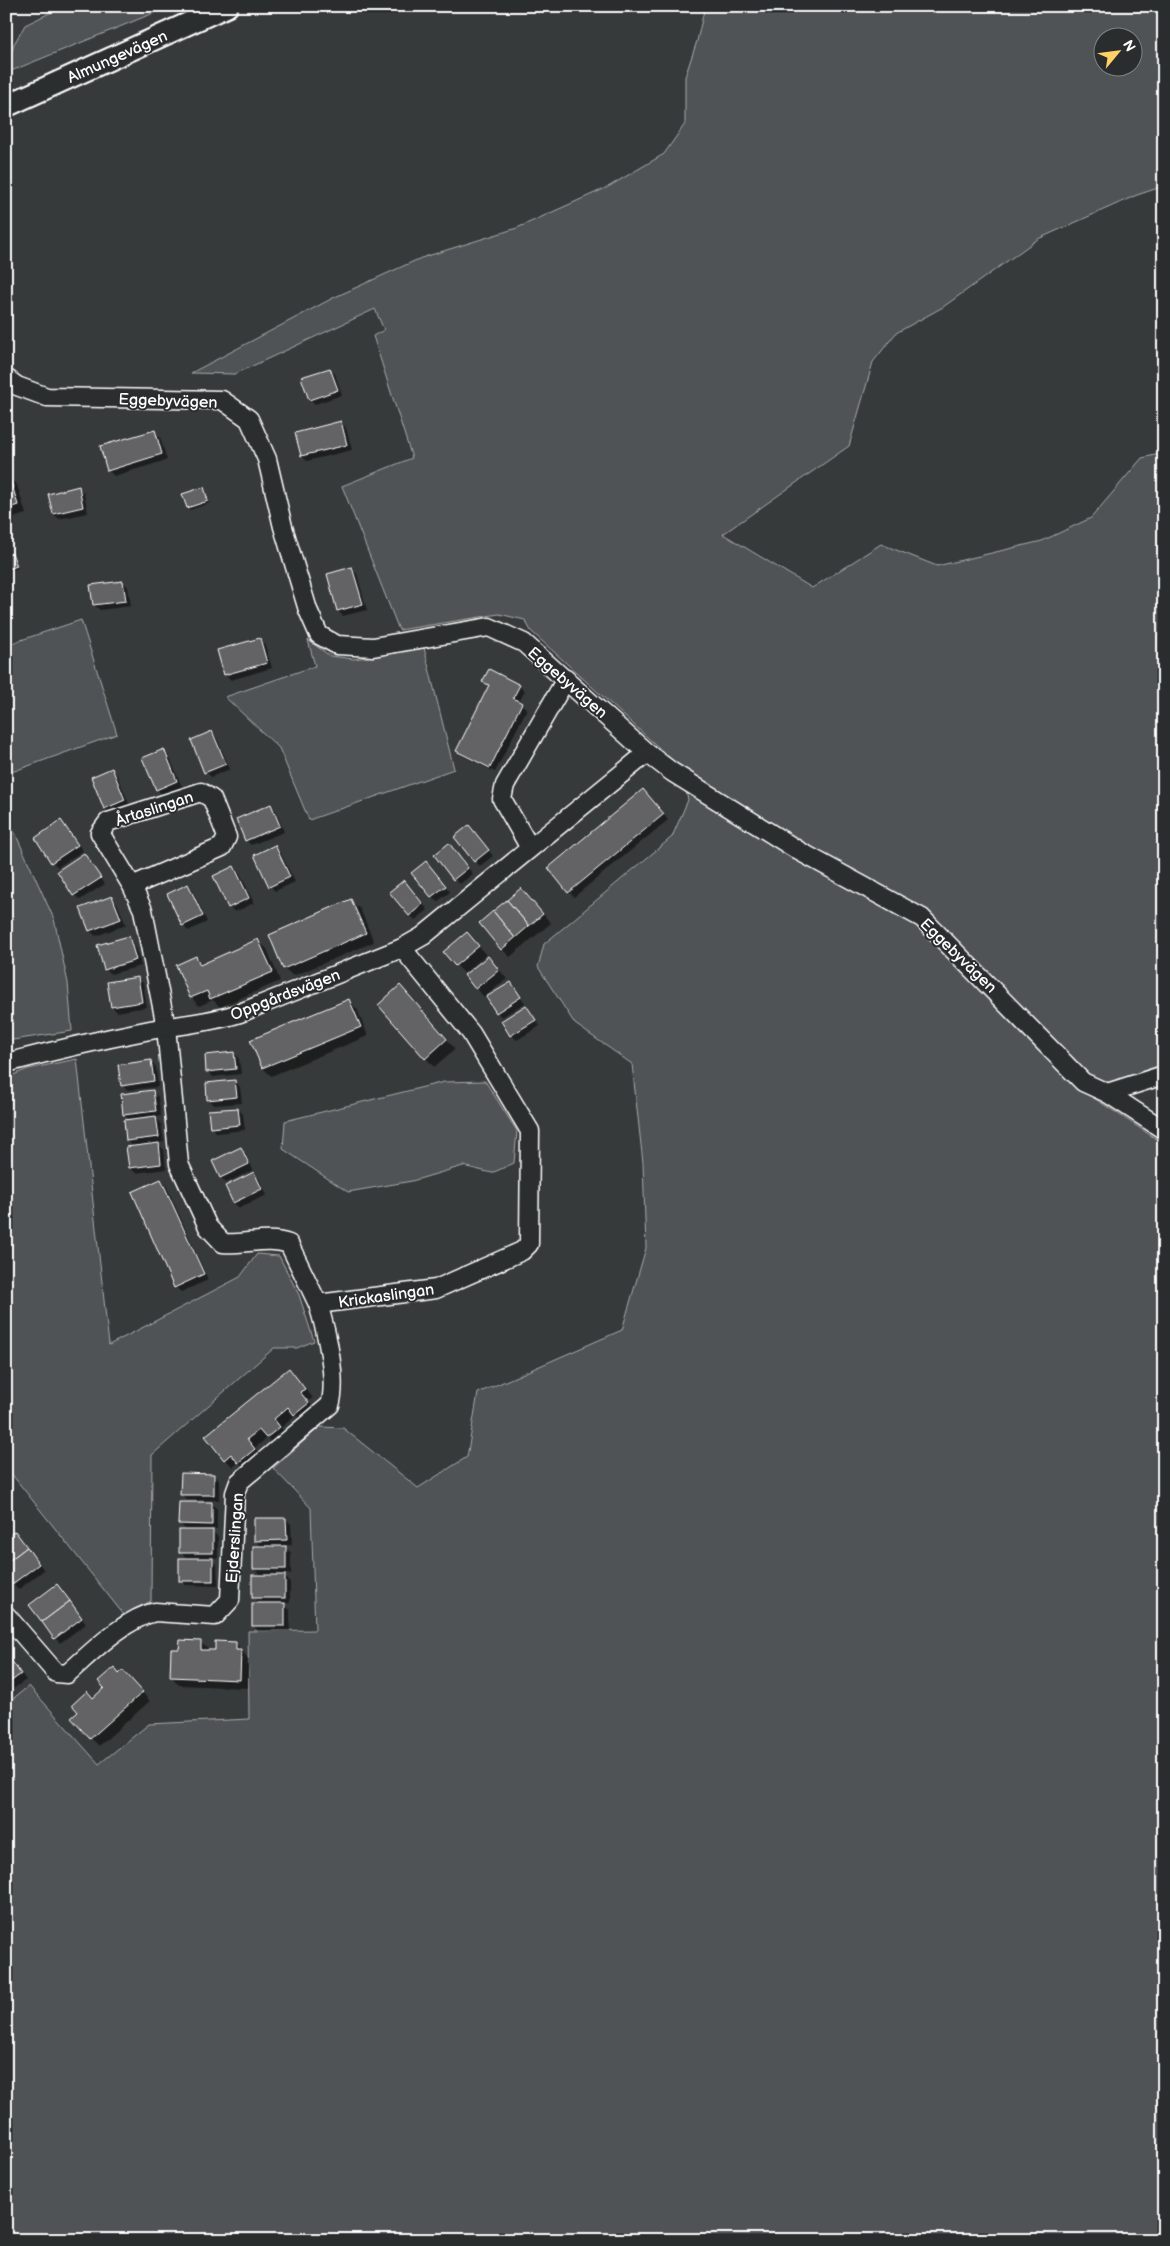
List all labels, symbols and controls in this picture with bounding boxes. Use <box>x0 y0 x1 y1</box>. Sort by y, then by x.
street label: Almungevägen <box>65 27 171 88</box>
north arrow <box>1092 28 1142 78</box>
text: N <box>1119 37 1139 55</box>
street label: Eggebyvägen <box>118 390 218 413</box>
street label: Eggebyvägen <box>523 643 611 723</box>
street label: Årtaslingan <box>112 786 196 831</box>
street label: Eggebyvägen <box>916 915 1000 997</box>
street label: Oppgårdsvägen <box>228 966 343 1025</box>
street label: Krickaslingan <box>337 1280 435 1313</box>
street label: Ejderslingan <box>223 1492 248 1584</box>

